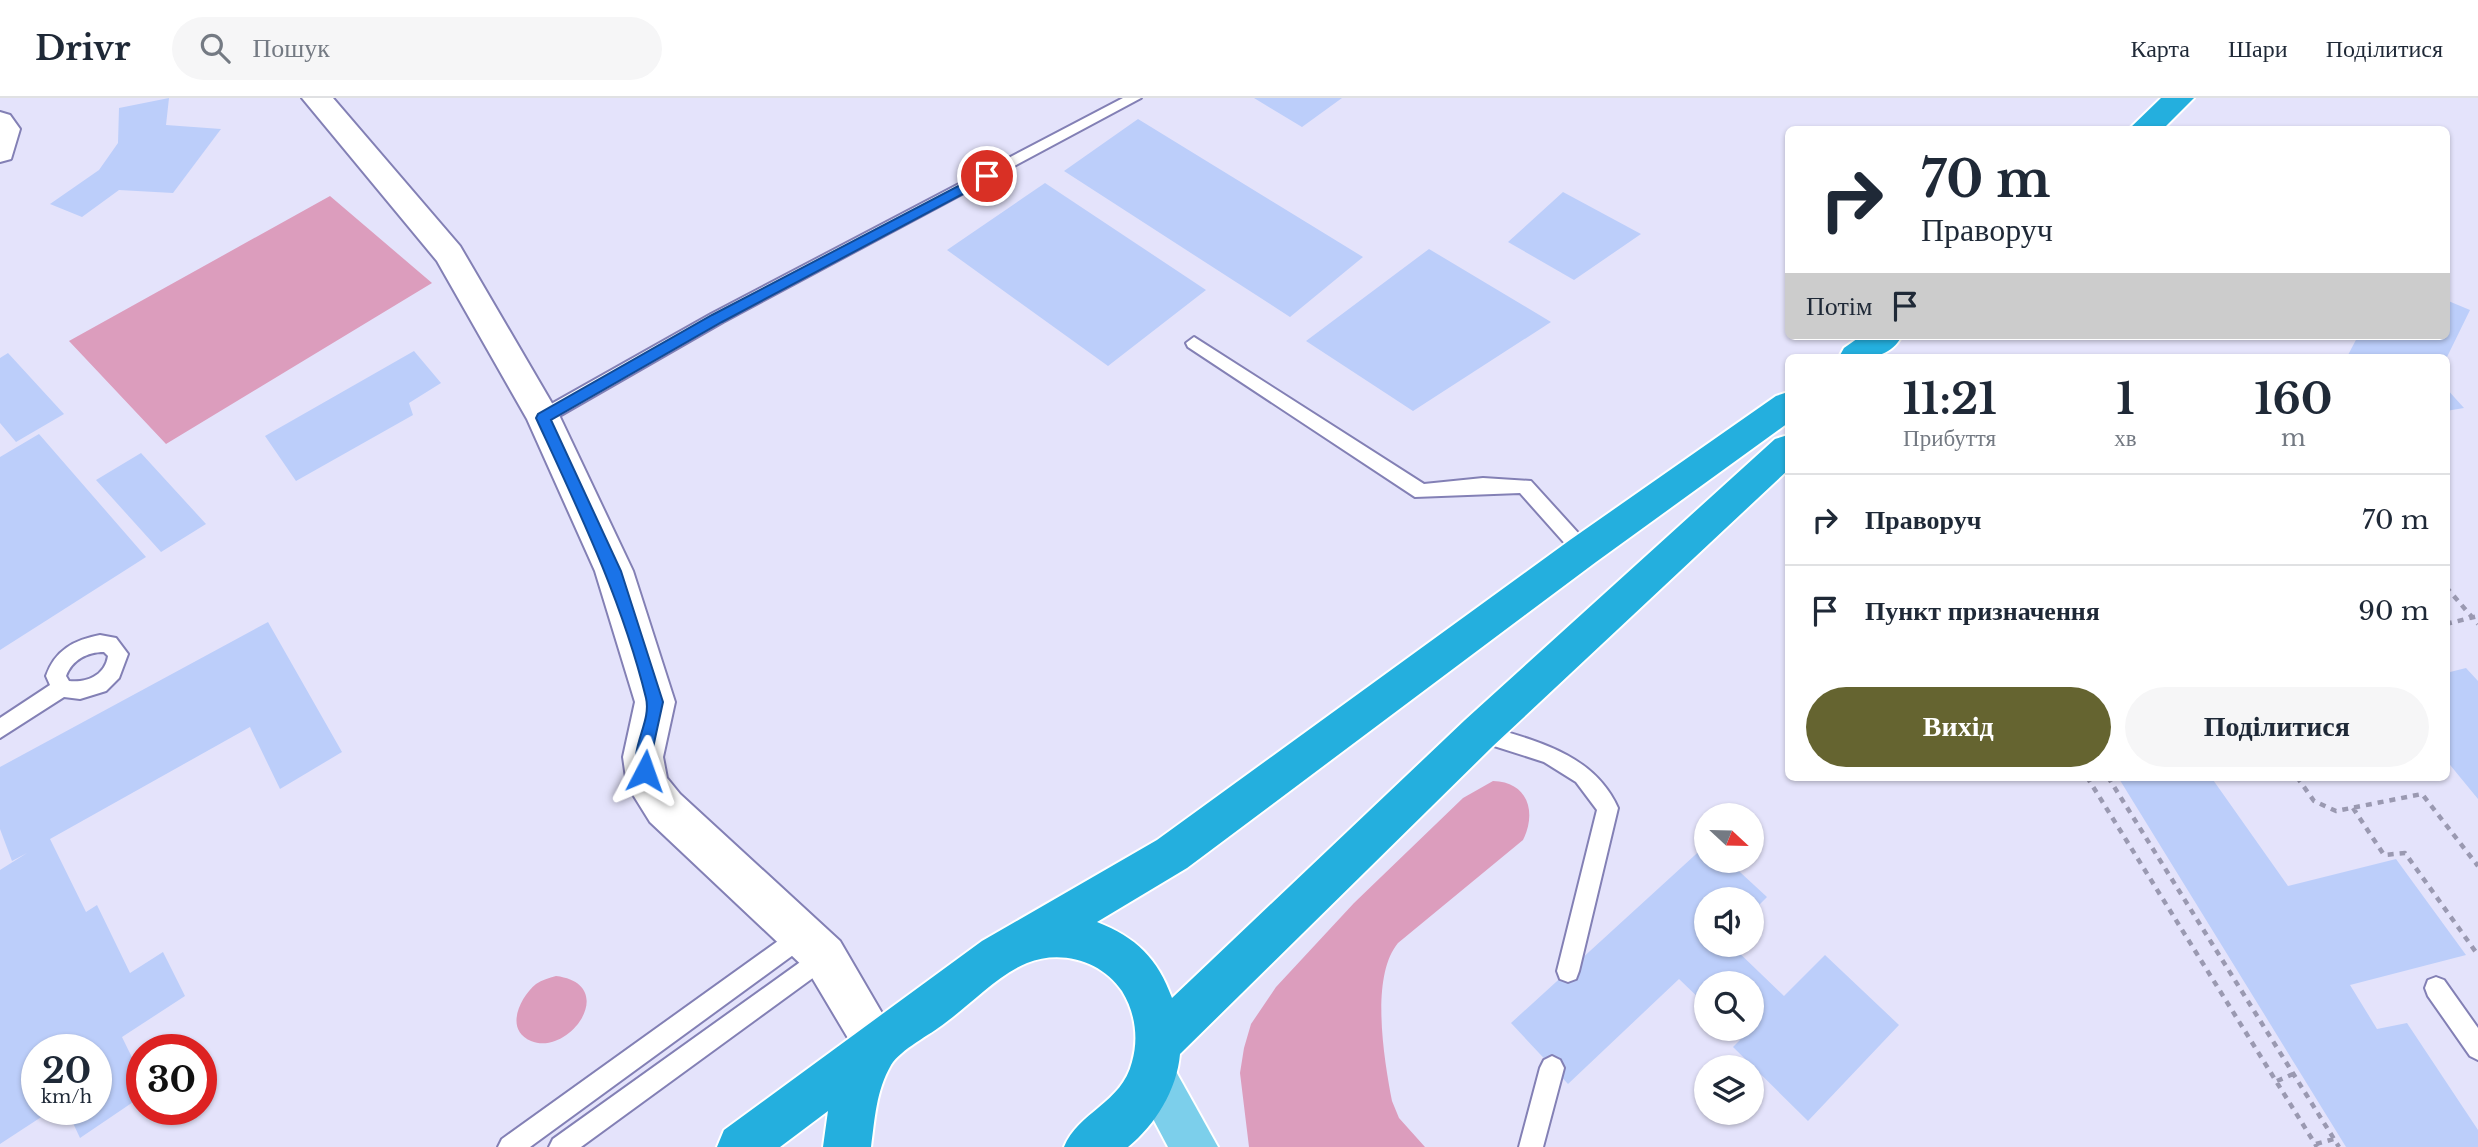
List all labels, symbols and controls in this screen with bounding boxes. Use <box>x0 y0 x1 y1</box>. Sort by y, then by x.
search box <box>172 17 662 80</box>
text: Drivr <box>35 28 130 69</box>
icon: search <box>196 29 234 67</box>
text: Пошук <box>252 32 330 64</box>
text: Карта <box>2130 34 2190 63</box>
text: Шари <box>2228 34 2288 63</box>
text: Поділитися <box>2326 34 2443 63</box>
pin <box>957 146 1017 206</box>
text: 70 m <box>1921 149 2051 210</box>
icon: right <box>1806 154 1897 245</box>
icon: arrive <box>968 157 1006 195</box>
text: Праворуч <box>1921 210 2053 250</box>
icon: arrive <box>1886 287 1924 325</box>
text: Потім <box>1806 290 1872 322</box>
text: 11:21 <box>1903 373 1997 425</box>
text: 1 <box>2116 373 2135 425</box>
text: 160 <box>2254 373 2332 425</box>
text: Прибуття <box>1903 424 1996 452</box>
text: хв <box>2114 424 2137 452</box>
text: m <box>2281 424 2306 452</box>
icon: right <box>1806 501 1844 539</box>
text: Праворуч <box>1865 504 1981 536</box>
text: 70 m <box>2362 504 2429 536</box>
icon: arrive <box>1806 592 1844 630</box>
text: Пункт призначення <box>1865 595 2100 627</box>
text: 90 m <box>2358 595 2429 627</box>
button: Вихід <box>1806 687 2111 767</box>
button: Поділитися <box>2125 687 2429 767</box>
position arrow <box>608 734 682 808</box>
north arrow <box>1694 803 1764 873</box>
map controls <box>1694 803 1764 1125</box>
button: sound <box>1694 887 1764 957</box>
button: search <box>1694 971 1764 1041</box>
speed limit sign: 30 <box>126 1034 217 1125</box>
text: 20 <box>42 1049 91 1092</box>
button: layers <box>1694 1055 1764 1125</box>
text: km/h <box>41 1086 92 1108</box>

